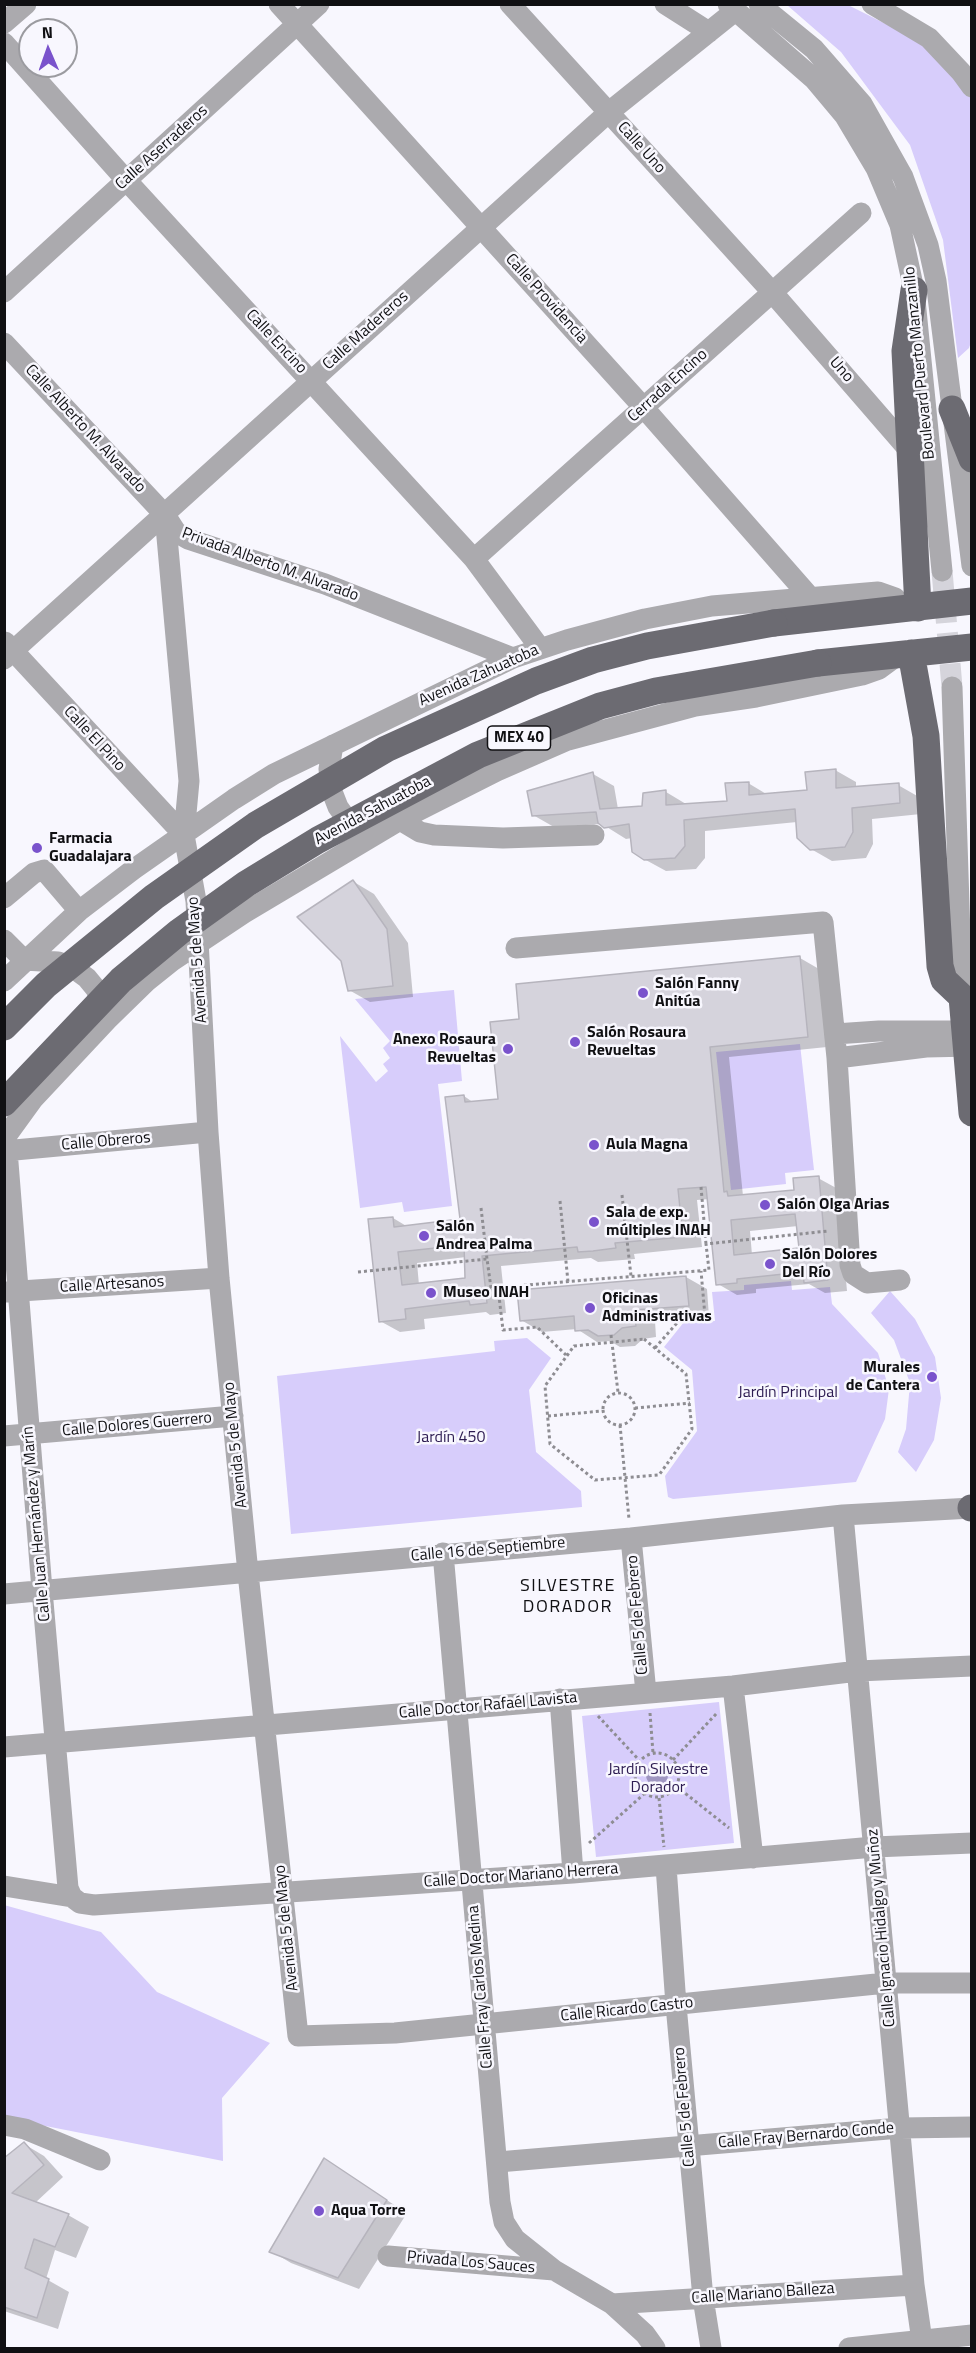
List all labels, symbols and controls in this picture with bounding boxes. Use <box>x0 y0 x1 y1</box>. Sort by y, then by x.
north arrow <box>18 18 78 78</box>
text: N <box>41 20 53 44</box>
street label: Calle Aserraderos <box>112 101 212 195</box>
street label: Calle Uno <box>613 118 669 178</box>
street label: Calle Providencia <box>501 250 591 348</box>
street label: Boulevard Puerto Manzanillo <box>900 266 940 460</box>
street label: Calle Madereros <box>319 288 413 374</box>
street label: Calle Encino <box>241 306 311 378</box>
street label: Cerrada Encino <box>624 345 712 427</box>
street label: Uno <box>825 353 857 387</box>
street label: Calle Alberto M. Alvarado <box>21 361 149 497</box>
street label: Privada Alberto M. Alvarado <box>179 524 361 606</box>
street label: Avenida Zahuatoba <box>416 641 542 711</box>
street label: Calle El Pino <box>59 703 129 775</box>
road number: MEX 40 <box>488 726 550 750</box>
street label: Avenida Sahuatoba <box>311 772 435 850</box>
place label: Farmacia Guadalajara <box>49 829 132 867</box>
marker: Farmacia Guadalajara <box>30 841 44 855</box>
street label: Avenida 5 de Mayo <box>184 896 212 1024</box>
place label: Salón Fanny Anitúa <box>655 974 739 1012</box>
marker: Salón Fanny Anitúa <box>636 986 650 1000</box>
place label: Salón Rosaura Revueltas <box>587 1023 686 1061</box>
place label: Anexo Rosaura Revueltas <box>393 1030 496 1068</box>
marker: Salón Rosaura Revueltas <box>568 1035 582 1049</box>
marker: Anexo Rosaura Revueltas <box>501 1042 515 1056</box>
street label: Calle Obreros <box>61 1129 151 1155</box>
place label: Aula Magna <box>606 1135 688 1155</box>
marker: Aula Magna <box>587 1138 601 1152</box>
place label: Salón Olga Arias <box>777 1195 890 1215</box>
marker: Salón Olga Arias <box>758 1198 772 1212</box>
place label: Sala de exp. múltiples INAH <box>606 1203 711 1241</box>
marker: Sala de exp. múltiples INAH <box>587 1215 601 1229</box>
place label: Salón Andrea Palma <box>436 1217 533 1255</box>
marker: Salón Andrea Palma <box>417 1229 431 1243</box>
place label: Salón Dolores Del Río <box>782 1245 877 1283</box>
marker: Salón Dolores Del Río <box>763 1257 777 1271</box>
street label: Calle Artesanos <box>59 1273 165 1297</box>
place label: Museo INAH <box>443 1283 529 1303</box>
marker: Museo INAH <box>424 1286 438 1300</box>
place label: Oficinas Administrativas <box>602 1289 712 1327</box>
marker: Oficinas Administrativas <box>583 1301 597 1315</box>
place label: Murales de Cantera <box>846 1358 920 1396</box>
marker: Murales de Cantera <box>925 1370 939 1384</box>
street label: Avenida 5 de Mayo <box>220 1381 252 1509</box>
park label: Jardín Principal <box>738 1383 838 1403</box>
street label: Calle Dolores Guerrero <box>61 1409 213 1441</box>
street label: Calle Juan Hernández y Marín <box>19 1425 55 1623</box>
park label: Jardín 450 <box>417 1428 485 1448</box>
street label: Calle 16 de Septiembre <box>410 1534 566 1566</box>
street label: Calle 5 de Febrero <box>623 1554 653 1676</box>
district label: SILVESTRE DORADOR <box>520 1576 616 1618</box>
street label: Calle Doctor Rafaél Lavista <box>398 1689 578 1723</box>
park label: Jardín Silvestre Dorador <box>608 1760 708 1798</box>
street label: Calle Ignacio Hidalgo y Muñoz <box>864 1828 900 2028</box>
street label: Calle Doctor Mariano Herrera <box>423 1860 619 1892</box>
street label: Avenida 5 de Mayo <box>271 1864 303 1992</box>
street label: Calle Fray Carlos Medina <box>464 1905 498 2069</box>
street label: Calle Ricardo Castro <box>560 1993 694 2027</box>
street label: Calle 5 de Febrero <box>670 2046 700 2168</box>
street label: Calle Fray Bernardo Conde <box>717 2119 895 2153</box>
place label: Aqua Torre <box>331 2201 406 2221</box>
marker: Aqua Torre <box>312 2204 326 2218</box>
street label: Privada Los Sauces <box>406 2248 536 2278</box>
street label: Calle Mariano Balleza <box>691 2279 835 2309</box>

